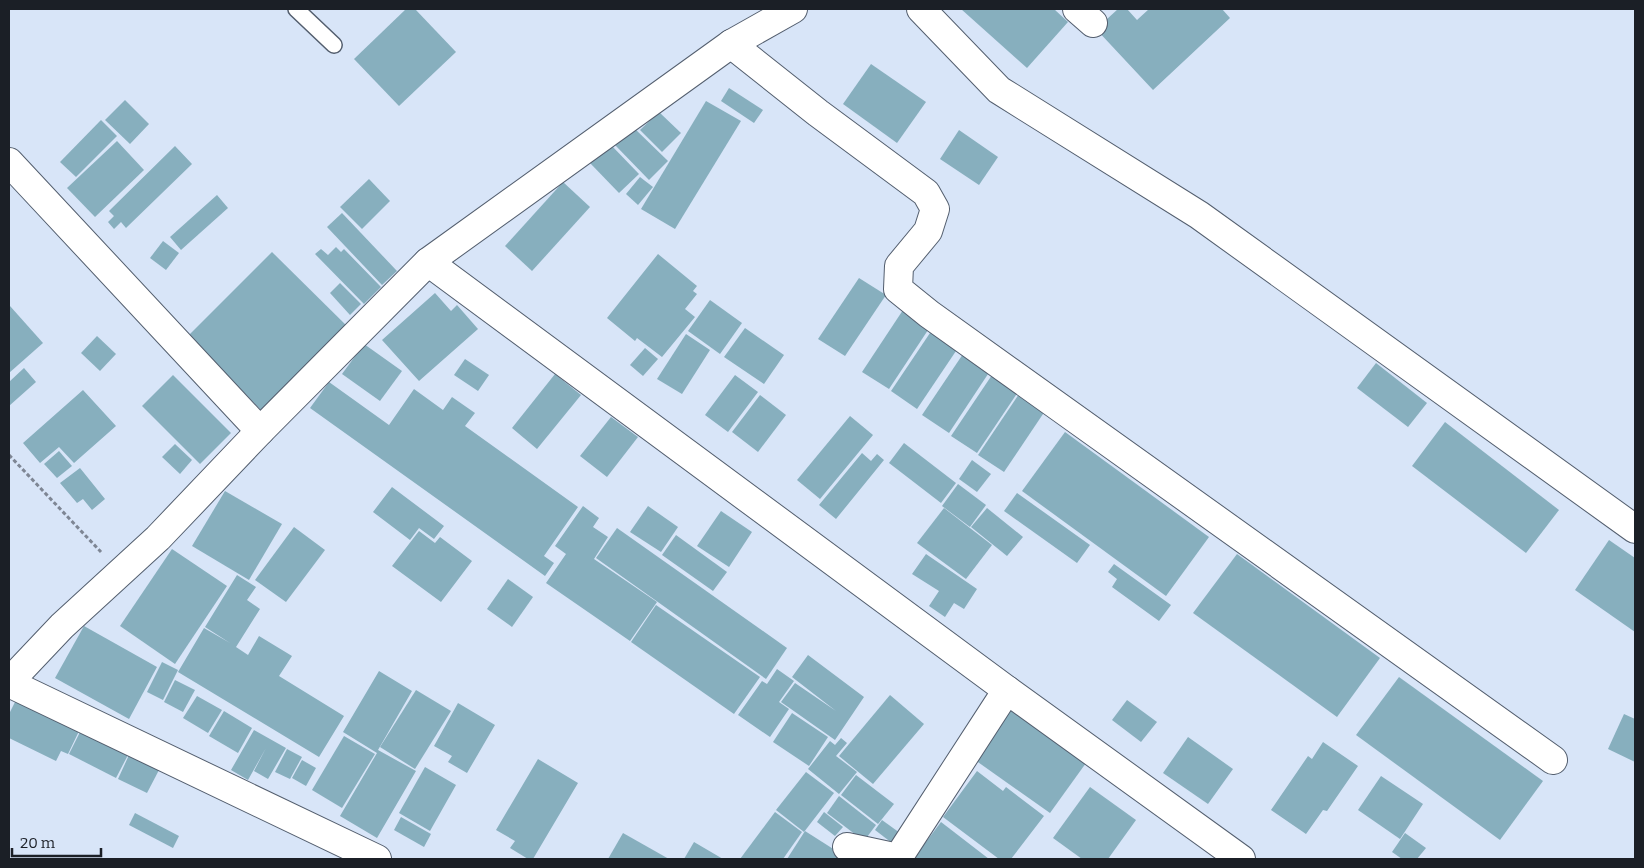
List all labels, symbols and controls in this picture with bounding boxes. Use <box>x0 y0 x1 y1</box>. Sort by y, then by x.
scale bar <box>12 826 101 858</box>
text: 20 m <box>20 834 56 852</box>

